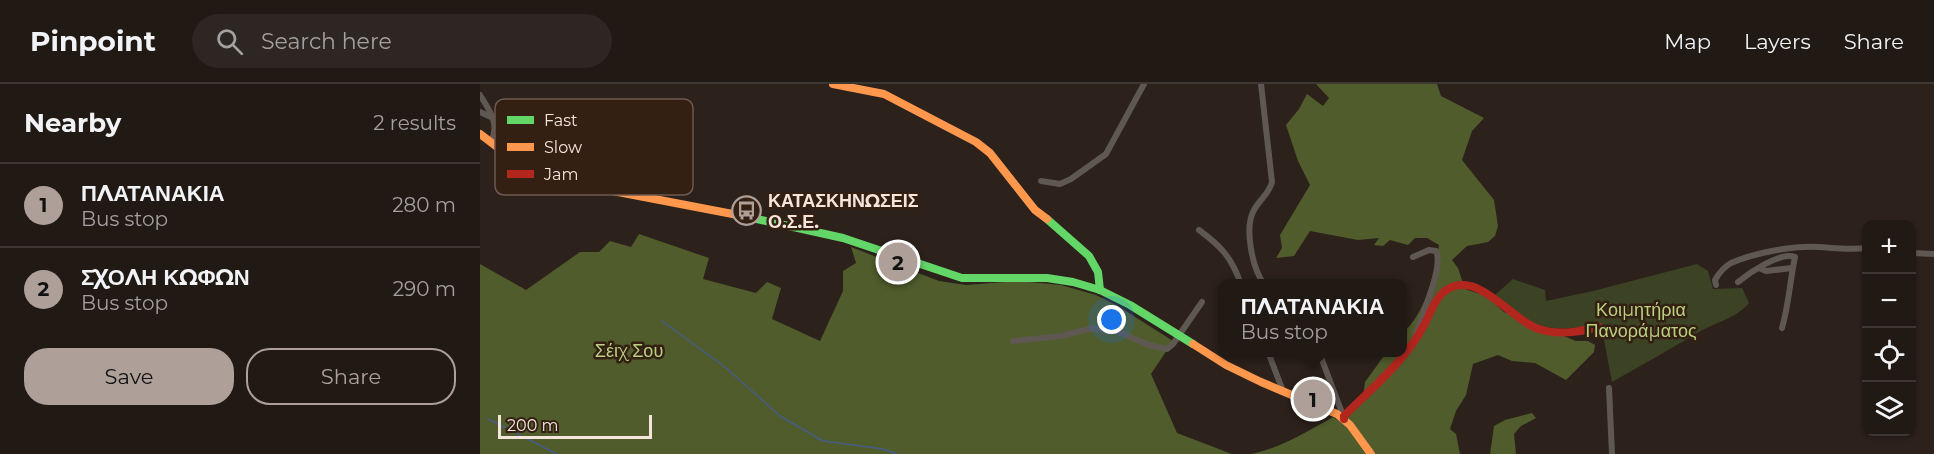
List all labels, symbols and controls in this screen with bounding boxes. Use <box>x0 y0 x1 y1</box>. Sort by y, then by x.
search box <box>192 14 612 68</box>
text: Pinpoint <box>30 24 156 58</box>
icon: search <box>213 25 246 58</box>
text: Search here <box>261 28 392 55</box>
text: Map <box>1664 29 1711 54</box>
text: Layers <box>1744 29 1811 54</box>
text: Share <box>1844 29 1904 54</box>
legend <box>495 99 693 195</box>
text: Nearby <box>24 107 121 139</box>
text: 2 results <box>373 111 456 135</box>
text: Fast <box>544 111 578 130</box>
text: Slow <box>544 138 582 157</box>
text: Jam <box>543 165 578 184</box>
text: ΠΛΑΤΑΝΑΚΙΑ <box>81 180 225 207</box>
place label: ΚΑΤΑΣΚΗΝΩΣΕΙΣ Ο.Σ.Ε. <box>768 190 919 233</box>
text: 1 <box>40 193 47 217</box>
text: 280 m <box>392 193 456 217</box>
bus stop icon: ΚΑΤΑΣΚΗΝΩΣΕΙΣ Ο.Σ.Ε. <box>731 195 763 227</box>
text: Bus stop <box>81 207 168 231</box>
map controls <box>1862 220 1916 436</box>
button: + <box>1862 220 1916 274</box>
pin: 2 <box>878 240 918 285</box>
text: ΣΧΟΛΗ ΚΩΦΩΝ <box>81 264 250 291</box>
button: − <box>1862 274 1916 328</box>
text: 2 <box>38 277 49 301</box>
text: 290 m <box>393 277 456 301</box>
popup <box>1218 279 1407 357</box>
text: Bus stop <box>81 291 168 315</box>
text: ΠΛΑΤΑΝΑΚΙΑ <box>1241 293 1384 320</box>
park label: Κοιμητήρια Πανοράματος <box>1585 299 1697 342</box>
your location <box>1097 305 1126 334</box>
text: Bus stop <box>1241 320 1328 344</box>
button: locate <box>1862 328 1916 382</box>
park label: Σέιχ Σου <box>595 340 663 362</box>
button: Save <box>24 348 234 405</box>
button: Share <box>246 348 456 405</box>
pin: 1 <box>1294 376 1332 422</box>
button: layers <box>1862 382 1916 436</box>
scale bar <box>498 412 652 440</box>
text: 200 m <box>507 416 558 435</box>

